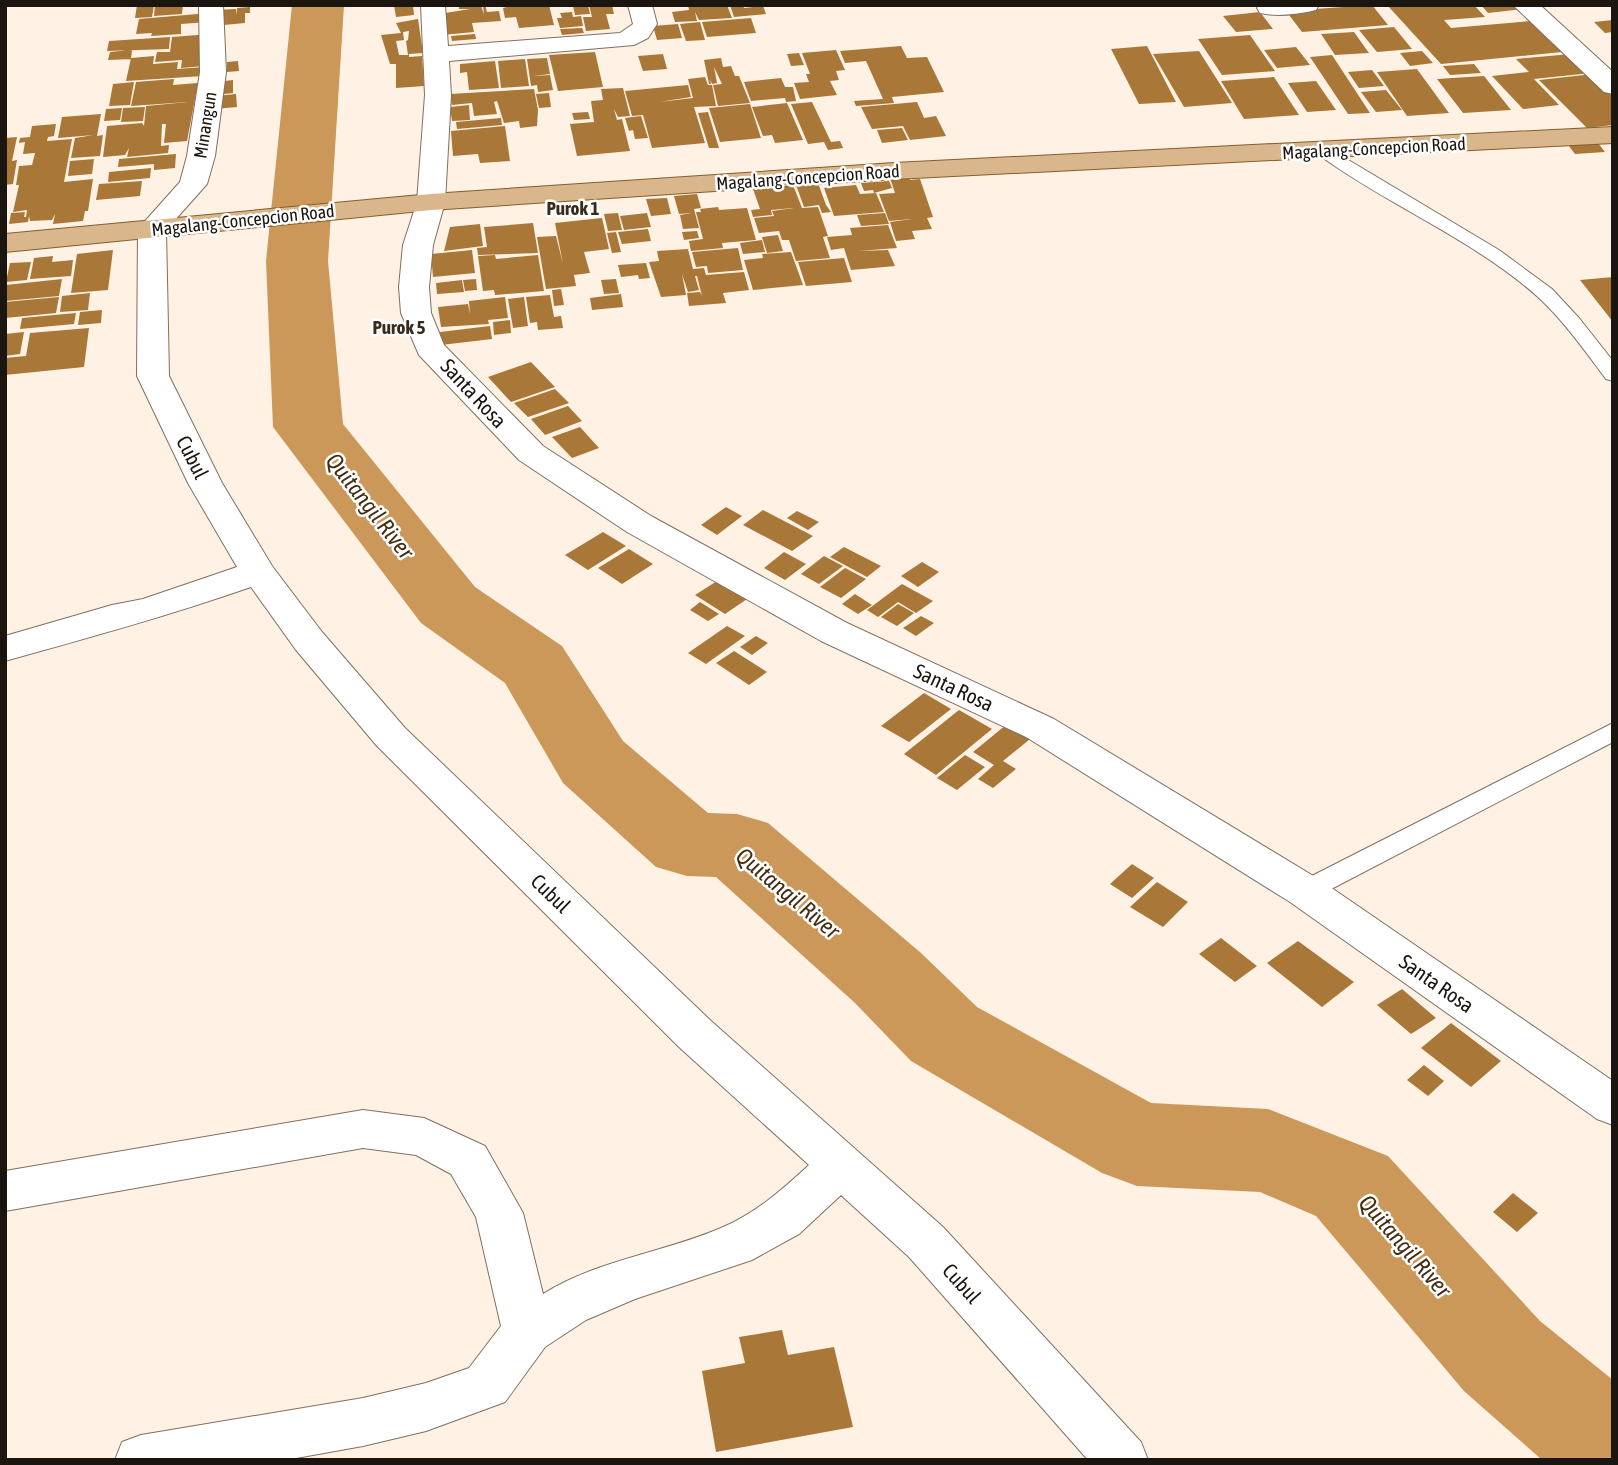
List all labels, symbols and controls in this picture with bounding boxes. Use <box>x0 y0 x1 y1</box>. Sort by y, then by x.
street label: Minangun <box>189 90 221 160</box>
street label: Magalang-Concepcion Road <box>1282 133 1466 163</box>
street label: Magalang-Concepcion Road <box>716 160 900 194</box>
district label: Purok 1 <box>547 197 600 219</box>
street label: Magalang-Concepcion Road <box>151 200 335 240</box>
district label: Purok 5 <box>373 316 426 338</box>
street label: Santa Rosa <box>436 354 512 432</box>
street label: Cubul <box>172 431 214 483</box>
water label: Quitangil River <box>321 448 420 565</box>
street label: Santa Rosa <box>910 658 998 716</box>
water label: Quitangil River <box>731 842 846 944</box>
street label: Cubul <box>526 869 576 918</box>
street label: Santa Rosa <box>1395 949 1479 1017</box>
water label: Quitangil River <box>1354 1190 1457 1303</box>
street label: Cubul <box>938 1258 986 1308</box>

